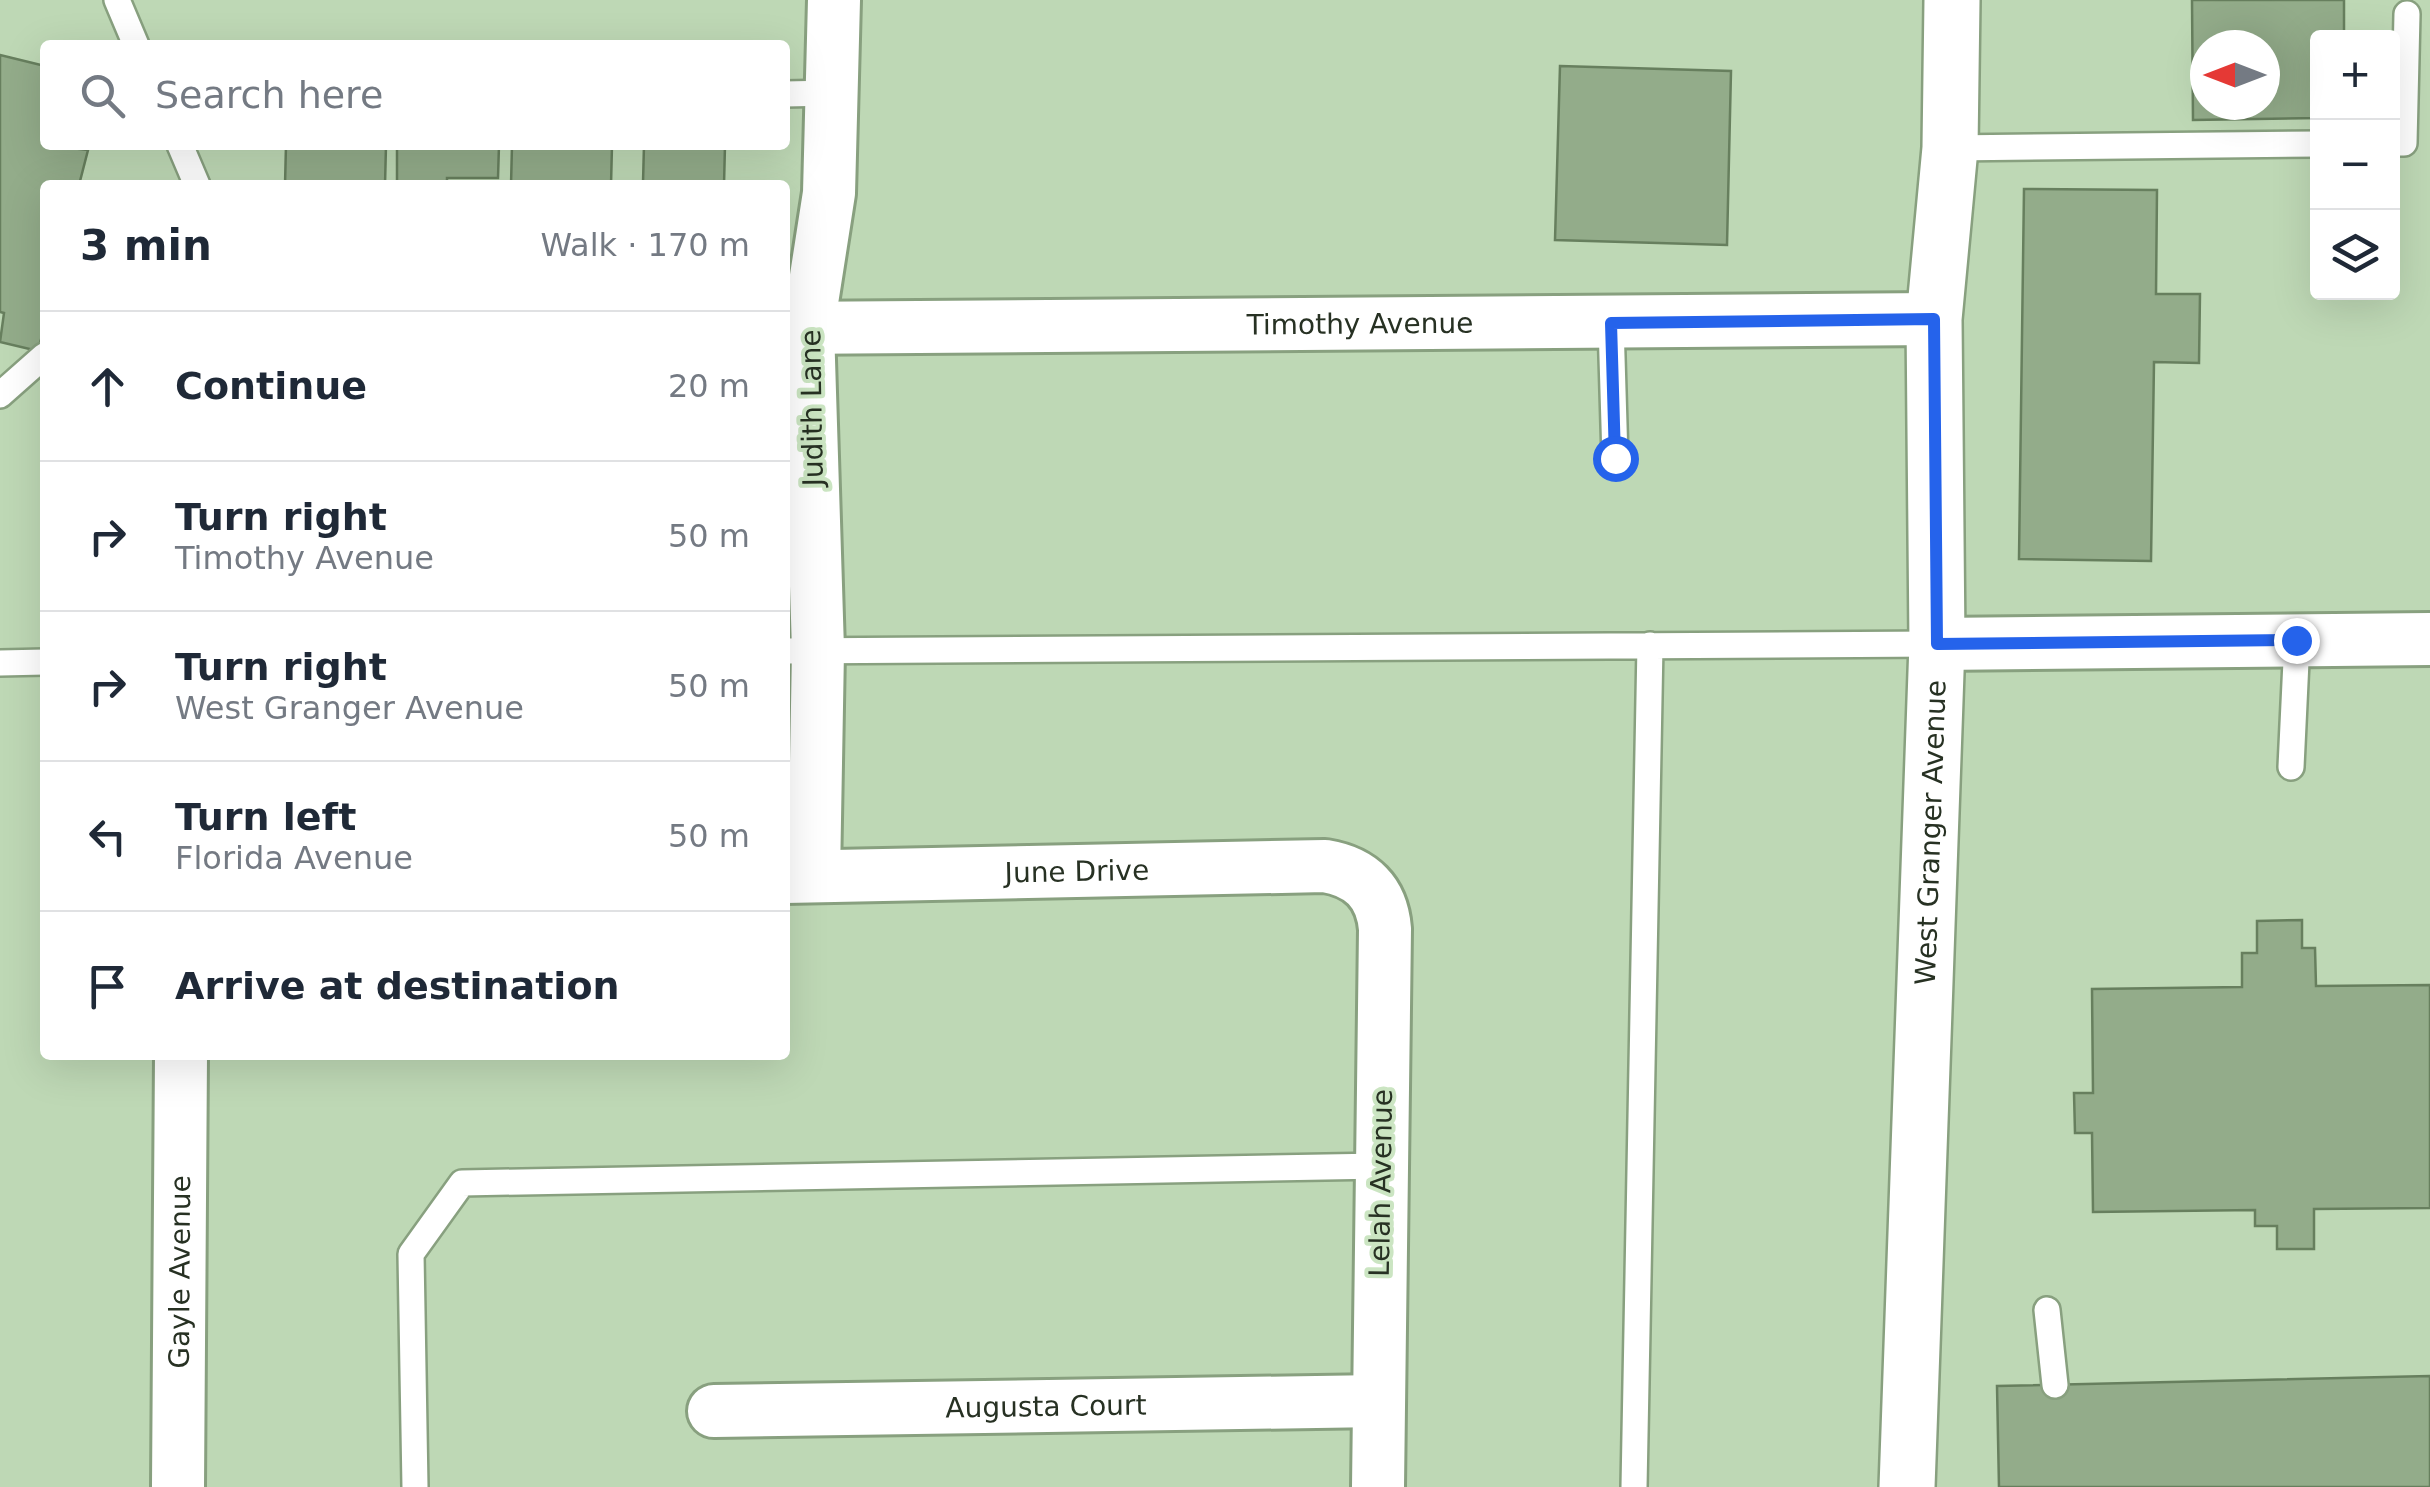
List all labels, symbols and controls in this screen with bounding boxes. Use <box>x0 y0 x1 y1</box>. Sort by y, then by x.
north arrow <box>2190 30 2280 120</box>
map controls <box>2310 30 2400 300</box>
button: + <box>2310 30 2400 120</box>
search box <box>40 40 790 150</box>
icon: search <box>75 68 130 123</box>
text: Search here <box>155 73 383 117</box>
button: − <box>2310 120 2400 210</box>
button: layers <box>2310 210 2400 300</box>
text: 3 min <box>80 221 212 270</box>
text: Walk · 170 m <box>540 226 750 264</box>
street label: Timothy Avenue <box>1245 306 1473 341</box>
street label: Judith Lane <box>794 329 830 489</box>
icon: ahead <box>80 359 135 414</box>
text: Continue <box>175 364 367 408</box>
text: 20 m <box>668 367 750 405</box>
route start <box>1593 436 1639 482</box>
text: Turn right <box>175 495 387 539</box>
icon: right <box>80 509 135 564</box>
text: 50 m <box>668 517 750 555</box>
text: Timothy Avenue <box>175 539 434 577</box>
route end <box>2274 618 2320 664</box>
text: Turn right <box>175 645 387 689</box>
icon: right <box>80 659 135 714</box>
text: 50 m <box>668 667 750 705</box>
street label: West Granger Avenue <box>1908 679 1952 986</box>
text: West Granger Avenue <box>175 689 524 727</box>
text: Turn left <box>175 795 356 839</box>
icon: left <box>80 809 135 864</box>
text: 50 m <box>668 817 750 855</box>
text: Florida Avenue <box>175 839 413 877</box>
street label: June Drive <box>1002 853 1150 889</box>
icon: arrive <box>80 959 135 1014</box>
text: Arrive at destination <box>175 964 620 1008</box>
street label: Lelah Avenue <box>1363 1089 1399 1277</box>
street label: Gayle Avenue <box>162 1175 197 1369</box>
street label: Augusta Court <box>945 1388 1147 1424</box>

